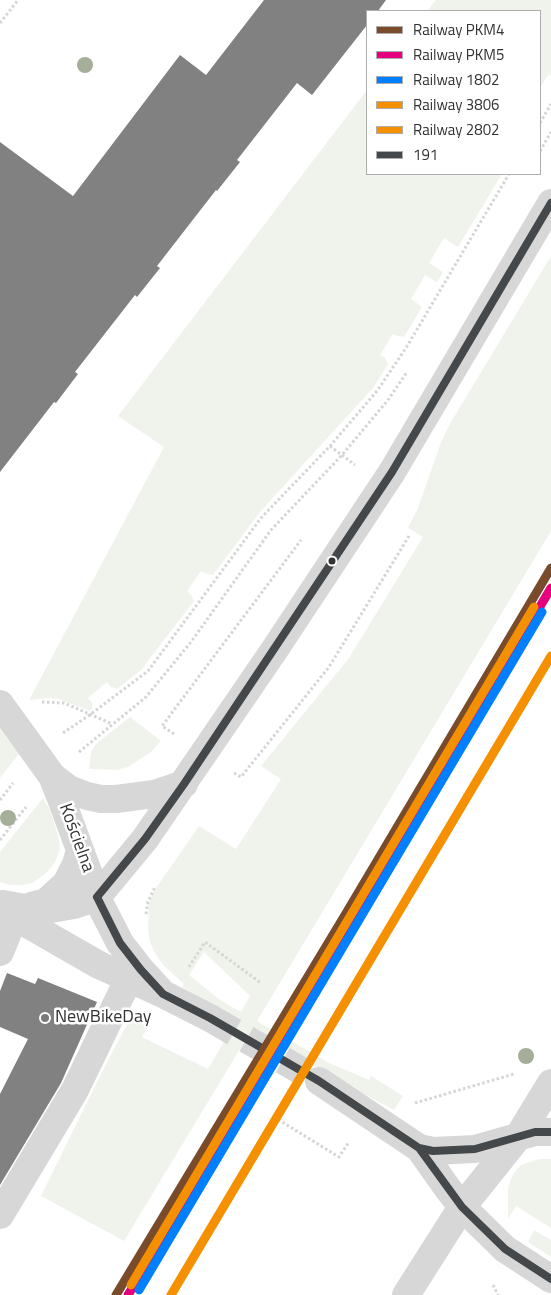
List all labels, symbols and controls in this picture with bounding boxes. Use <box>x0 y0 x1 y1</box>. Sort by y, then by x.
legend <box>366 10 541 175</box>
text: Railway PKM4 <box>413 18 504 41</box>
text: Railway PKM5 <box>413 43 504 66</box>
text: Railway 1802 <box>413 68 499 91</box>
text: Railway 3806 <box>413 93 499 116</box>
text: Railway 2802 <box>413 118 499 141</box>
text: 191 <box>413 143 438 166</box>
unlabelled marker <box>327 556 337 566</box>
street label: Kościelna <box>54 801 98 875</box>
place label: NewBikeDay <box>55 1007 152 1029</box>
marker: NewBikeDay <box>39 1012 51 1024</box>

